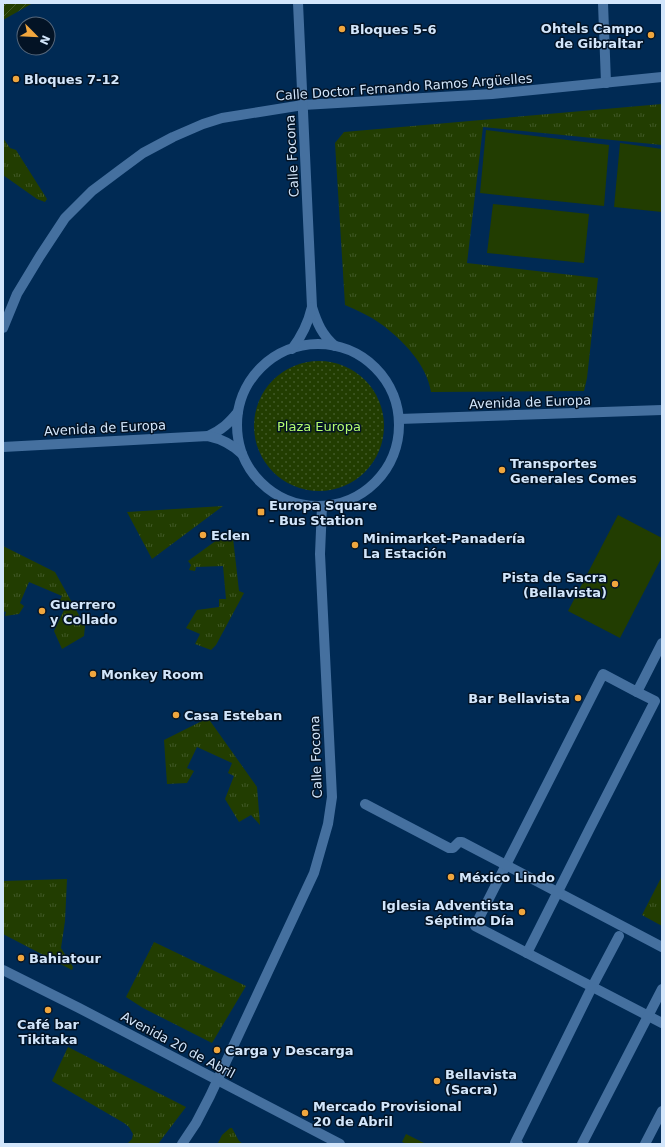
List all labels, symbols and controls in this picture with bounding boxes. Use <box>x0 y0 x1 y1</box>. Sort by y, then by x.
north arrow <box>16 16 56 56</box>
place label: Ohtels Campo de Gibraltar <box>541 21 644 51</box>
place label: Bloques 5-6 <box>350 22 436 37</box>
marker: Bloques 5-6 <box>337 24 347 34</box>
marker: Ohtels Campo de Gibraltar <box>646 30 656 40</box>
text: N <box>37 33 52 47</box>
street label: Calle Doctor Fernando Ramos Argüelles <box>275 71 533 103</box>
place label: Bloques 7-12 <box>24 72 119 87</box>
marker: Bloques 7-12 <box>11 74 21 84</box>
street label: Calle Focona <box>282 114 302 198</box>
street label: Avenida de Europa <box>469 392 591 412</box>
street label: Avenida de Europa <box>44 417 166 439</box>
park label: Plaza Europa <box>277 419 361 434</box>
place label: Transportes Generales Comes <box>510 456 637 486</box>
marker: Transportes Generales Comes <box>497 465 507 475</box>
place label: Europa Square - Bus Station <box>269 498 377 528</box>
marker: Europa Square - Bus Station <box>256 507 266 517</box>
place label: Eclen <box>211 528 250 543</box>
marker: Eclen <box>198 530 208 540</box>
place label: Minimarket-Panadería La Estación <box>363 531 525 561</box>
marker: Minimarket-Panadería La Estación <box>350 540 360 550</box>
place label: Pista de Sacra (Bellavista) <box>502 570 607 600</box>
marker: Pista de Sacra (Bellavista) <box>610 579 620 589</box>
place label: Guerrero y Collado <box>50 597 117 627</box>
marker: Guerrero y Collado <box>37 606 47 616</box>
place label: Monkey Room <box>101 667 204 682</box>
marker: Monkey Room <box>88 669 98 679</box>
place label: Bar Bellavista <box>468 691 570 706</box>
marker: Bar Bellavista <box>573 693 583 703</box>
place label: Casa Esteban <box>184 708 282 723</box>
marker: Casa Esteban <box>171 710 181 720</box>
street label: Calle Focona <box>307 715 325 799</box>
place label: México Lindo <box>459 870 555 885</box>
marker: México Lindo <box>446 872 456 882</box>
place label: Iglesia Adventista Séptimo Día <box>382 898 514 928</box>
marker: Iglesia Adventista Séptimo Día <box>517 907 527 917</box>
place label: Bahiatour <box>29 951 102 966</box>
marker: Bahiatour <box>16 953 26 963</box>
marker: Café bar Tikitaka <box>43 1005 53 1015</box>
street label: Avenida 20 de Abril <box>119 1009 237 1081</box>
place label: Café bar Tikitaka <box>17 1017 79 1047</box>
place label: Carga y Descarga <box>225 1043 354 1058</box>
marker: Carga y Descarga <box>212 1045 222 1055</box>
place label: Bellavista (Sacra) <box>445 1067 517 1097</box>
marker: Bellavista (Sacra) <box>432 1076 442 1086</box>
place label: Mercado Provisional 20 de Abril <box>313 1099 462 1129</box>
marker: Mercado Provisional 20 de Abril <box>300 1108 310 1118</box>

